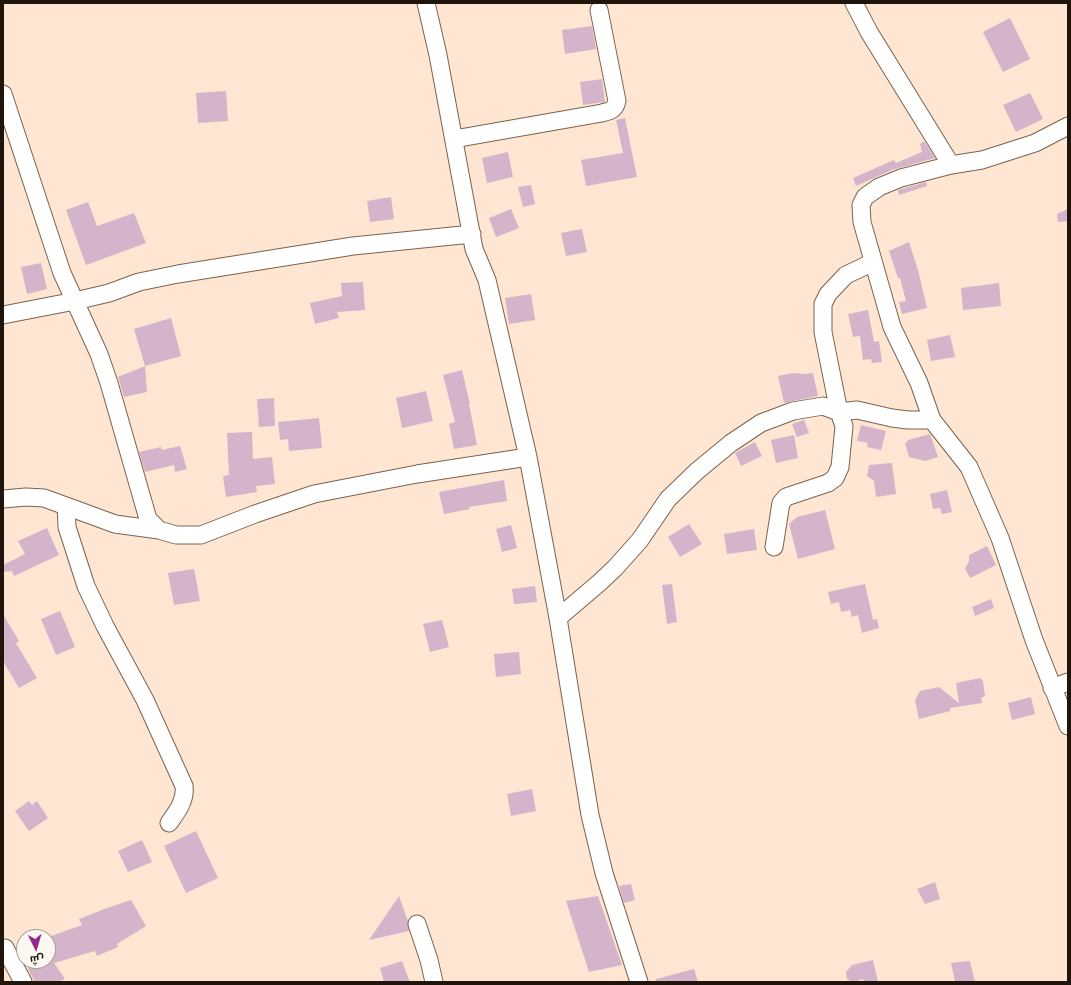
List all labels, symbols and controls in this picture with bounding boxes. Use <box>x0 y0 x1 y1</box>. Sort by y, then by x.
north arrow <box>16 929 56 969</box>
text: ش <box>29 952 45 968</box>

